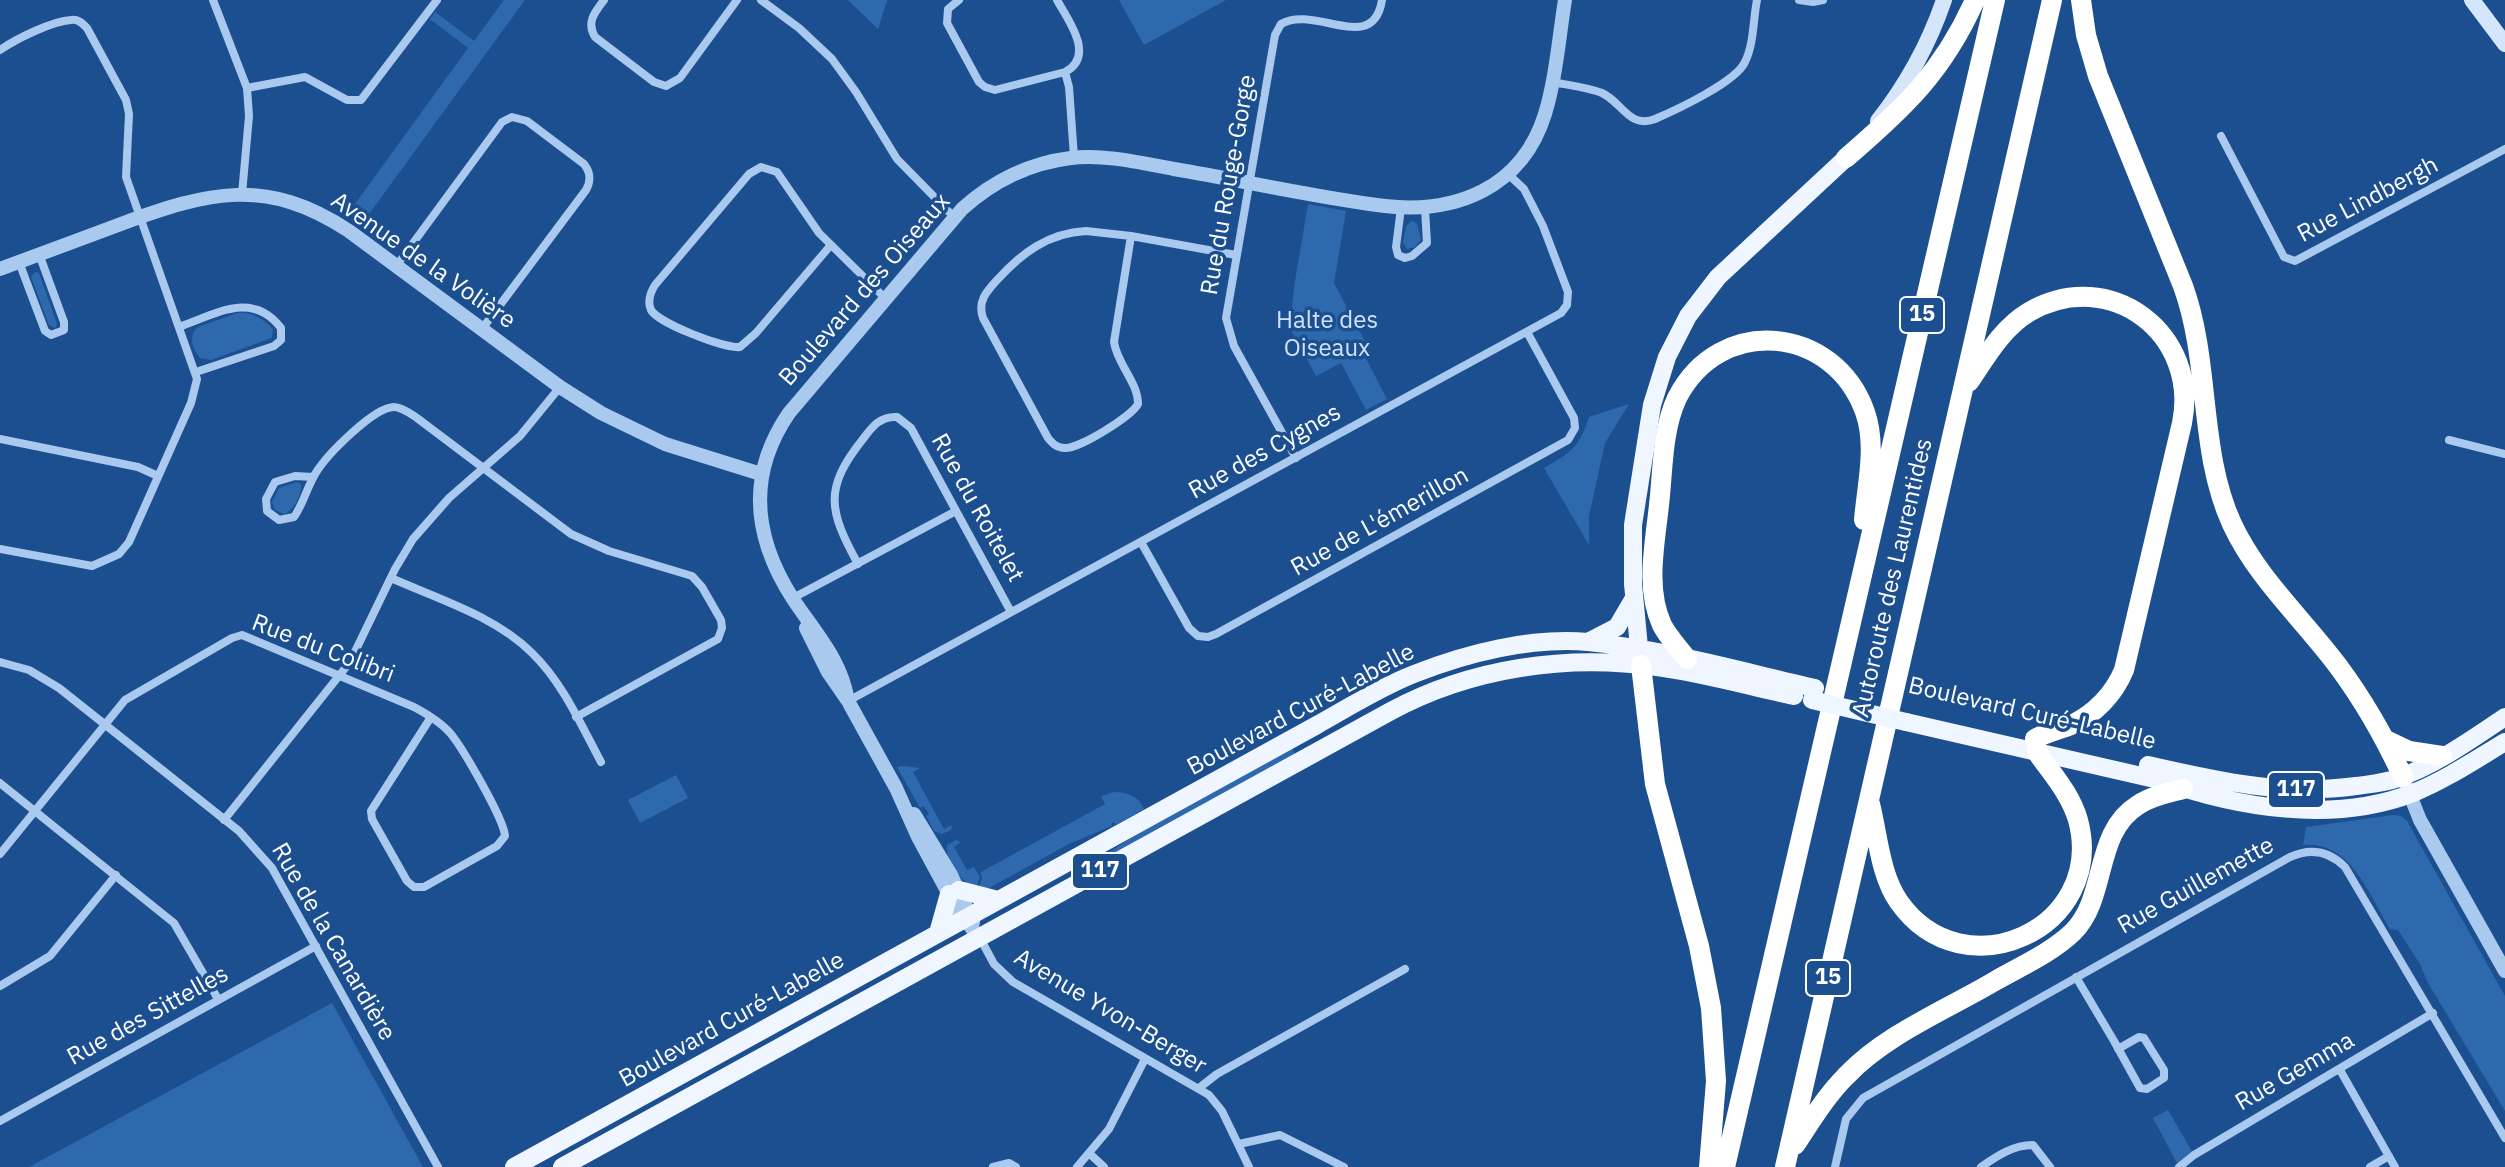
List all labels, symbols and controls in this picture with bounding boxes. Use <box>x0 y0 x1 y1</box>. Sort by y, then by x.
street label: Rue du Rouge-Gorge <box>1195 73 1263 297</box>
street label: Rue Lindbergh <box>2293 151 2443 249</box>
street label: Avenue de la Volière <box>325 187 521 335</box>
street label: Boulevard des Oiseaux <box>773 188 957 392</box>
road number: 15 <box>1900 297 1944 333</box>
park label: Halte des Oiseaux <box>1276 307 1378 363</box>
street label: Rue des Cygnes <box>1184 398 1346 506</box>
street label: Rue du Roitelet <box>924 429 1030 587</box>
street label: Autoroute des Laurentides <box>1847 436 1939 720</box>
street label: Rue de L'émerillon <box>1286 461 1474 583</box>
street label: Rue du Colibri <box>248 609 398 689</box>
street label: Boulevard Curé-Labelle <box>1182 638 1420 782</box>
street label: Boulevard Curé-Labelle <box>1905 671 2159 757</box>
road number: 117 <box>2268 772 2324 808</box>
street label: Rue Guillemette <box>2113 831 2279 941</box>
street label: Rue de la Canardière <box>265 838 401 1046</box>
road number: 117 <box>1072 853 1128 889</box>
street label: Avenue Yvon-Berger <box>1009 943 1211 1081</box>
street label: Boulevard Curé-Labelle <box>614 946 850 1094</box>
street label: Rue des Sittelles <box>62 960 234 1072</box>
road number: 15 <box>1806 960 1850 996</box>
street label: Rue Gemma <box>2230 1026 2360 1118</box>

